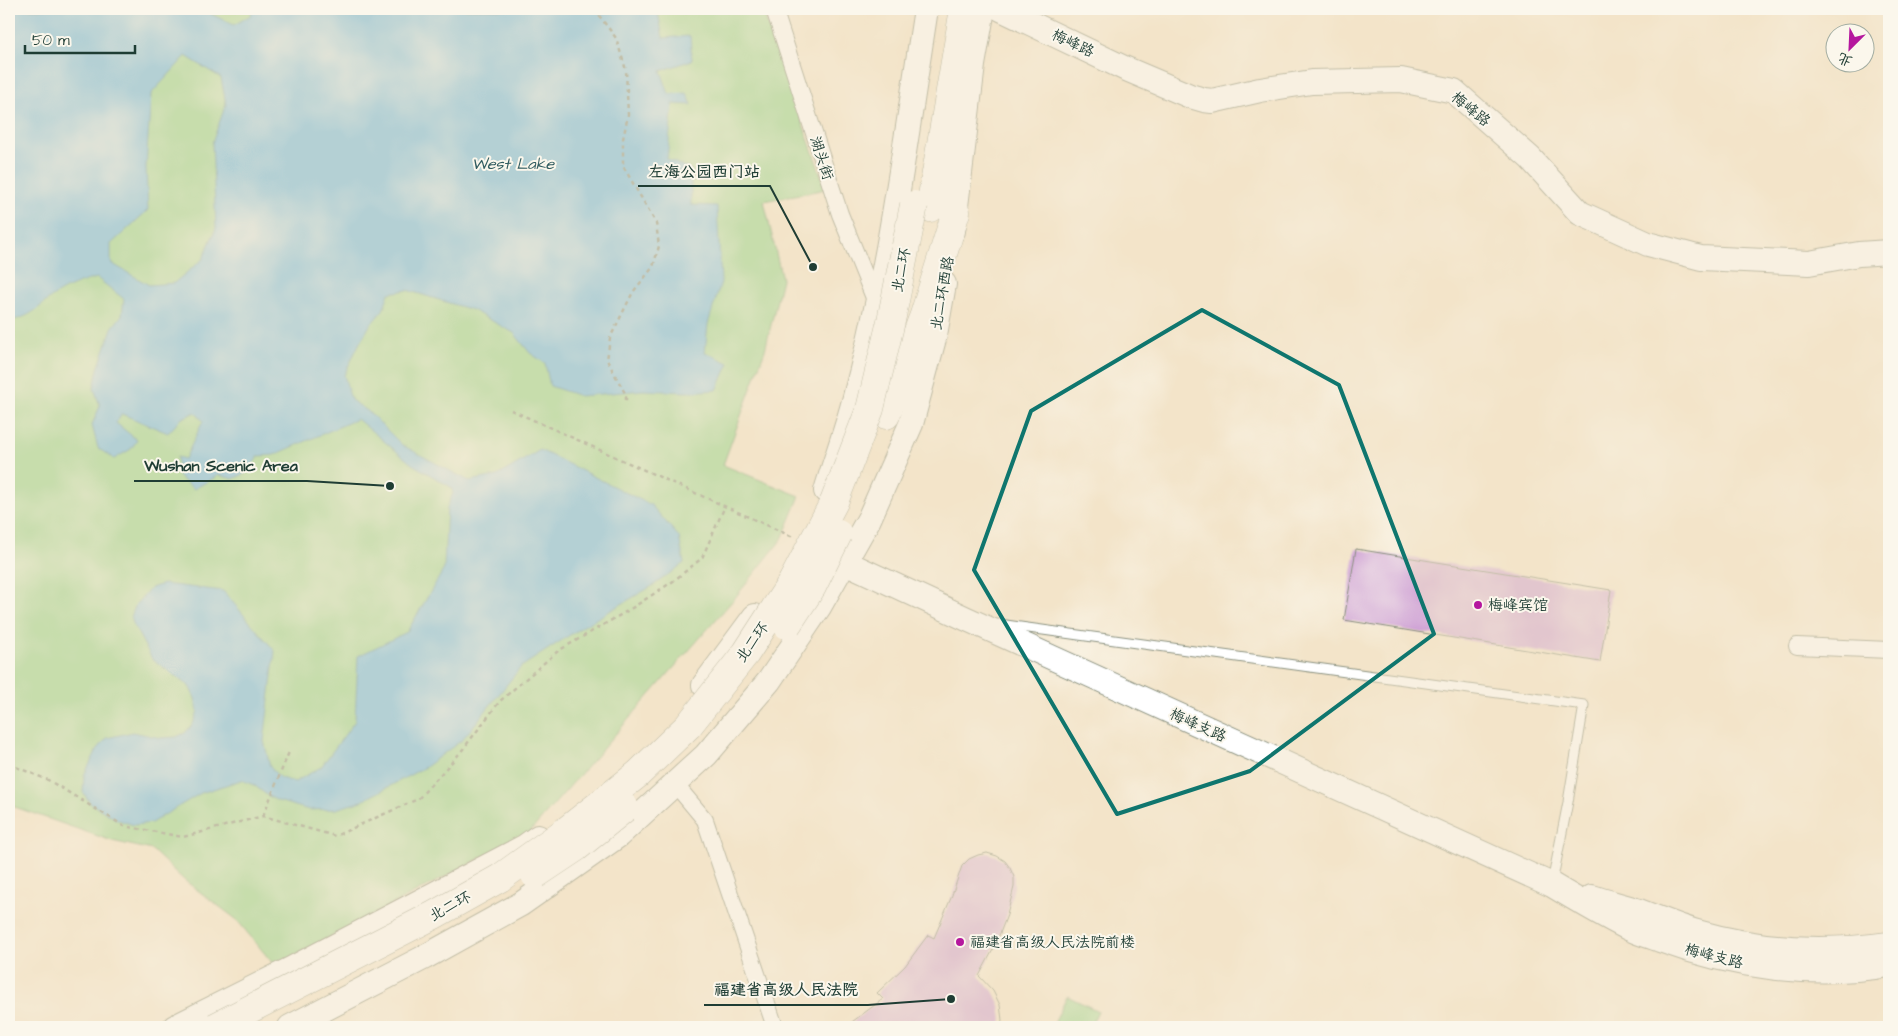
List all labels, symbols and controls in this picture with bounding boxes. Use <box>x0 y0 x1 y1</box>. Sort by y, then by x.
scale bar <box>25 22 135 54</box>
north arrow <box>1826 22 1876 72</box>
street label: 梅峰路 <box>1048 24 1098 62</box>
text: 50 m <box>32 30 70 51</box>
text: 北 <box>1835 47 1856 71</box>
street label: 梅峰路 <box>1447 87 1495 132</box>
street label: 湖头街 <box>805 134 838 183</box>
water label: West Lake <box>472 153 556 175</box>
callout: 左海公园西门站 <box>638 155 770 186</box>
text: 左海公园西门站 <box>648 161 760 183</box>
street label: 北二环 <box>887 246 916 294</box>
street label: 北二环西路 <box>926 254 959 332</box>
callout: Wushan Scenic Area <box>134 450 307 481</box>
text: Wushan Scenic Area <box>143 455 299 477</box>
place label: 梅峰宾馆 <box>1488 595 1548 616</box>
marker: 梅峰宾馆 <box>1472 599 1484 611</box>
street label: 北二环 <box>731 618 774 667</box>
street label: 梅峰支路 <box>1166 704 1229 747</box>
street label: 北二环 <box>425 886 475 927</box>
place label: 福建省高级人民法院前楼 <box>970 932 1135 953</box>
marker: 福建省高级人民法院前楼 <box>954 936 966 948</box>
street label: 梅峰支路 <box>1682 939 1746 974</box>
callout: 福建省高级人民法院 <box>704 974 868 1005</box>
text: 福建省高级人民法院 <box>714 979 858 1001</box>

